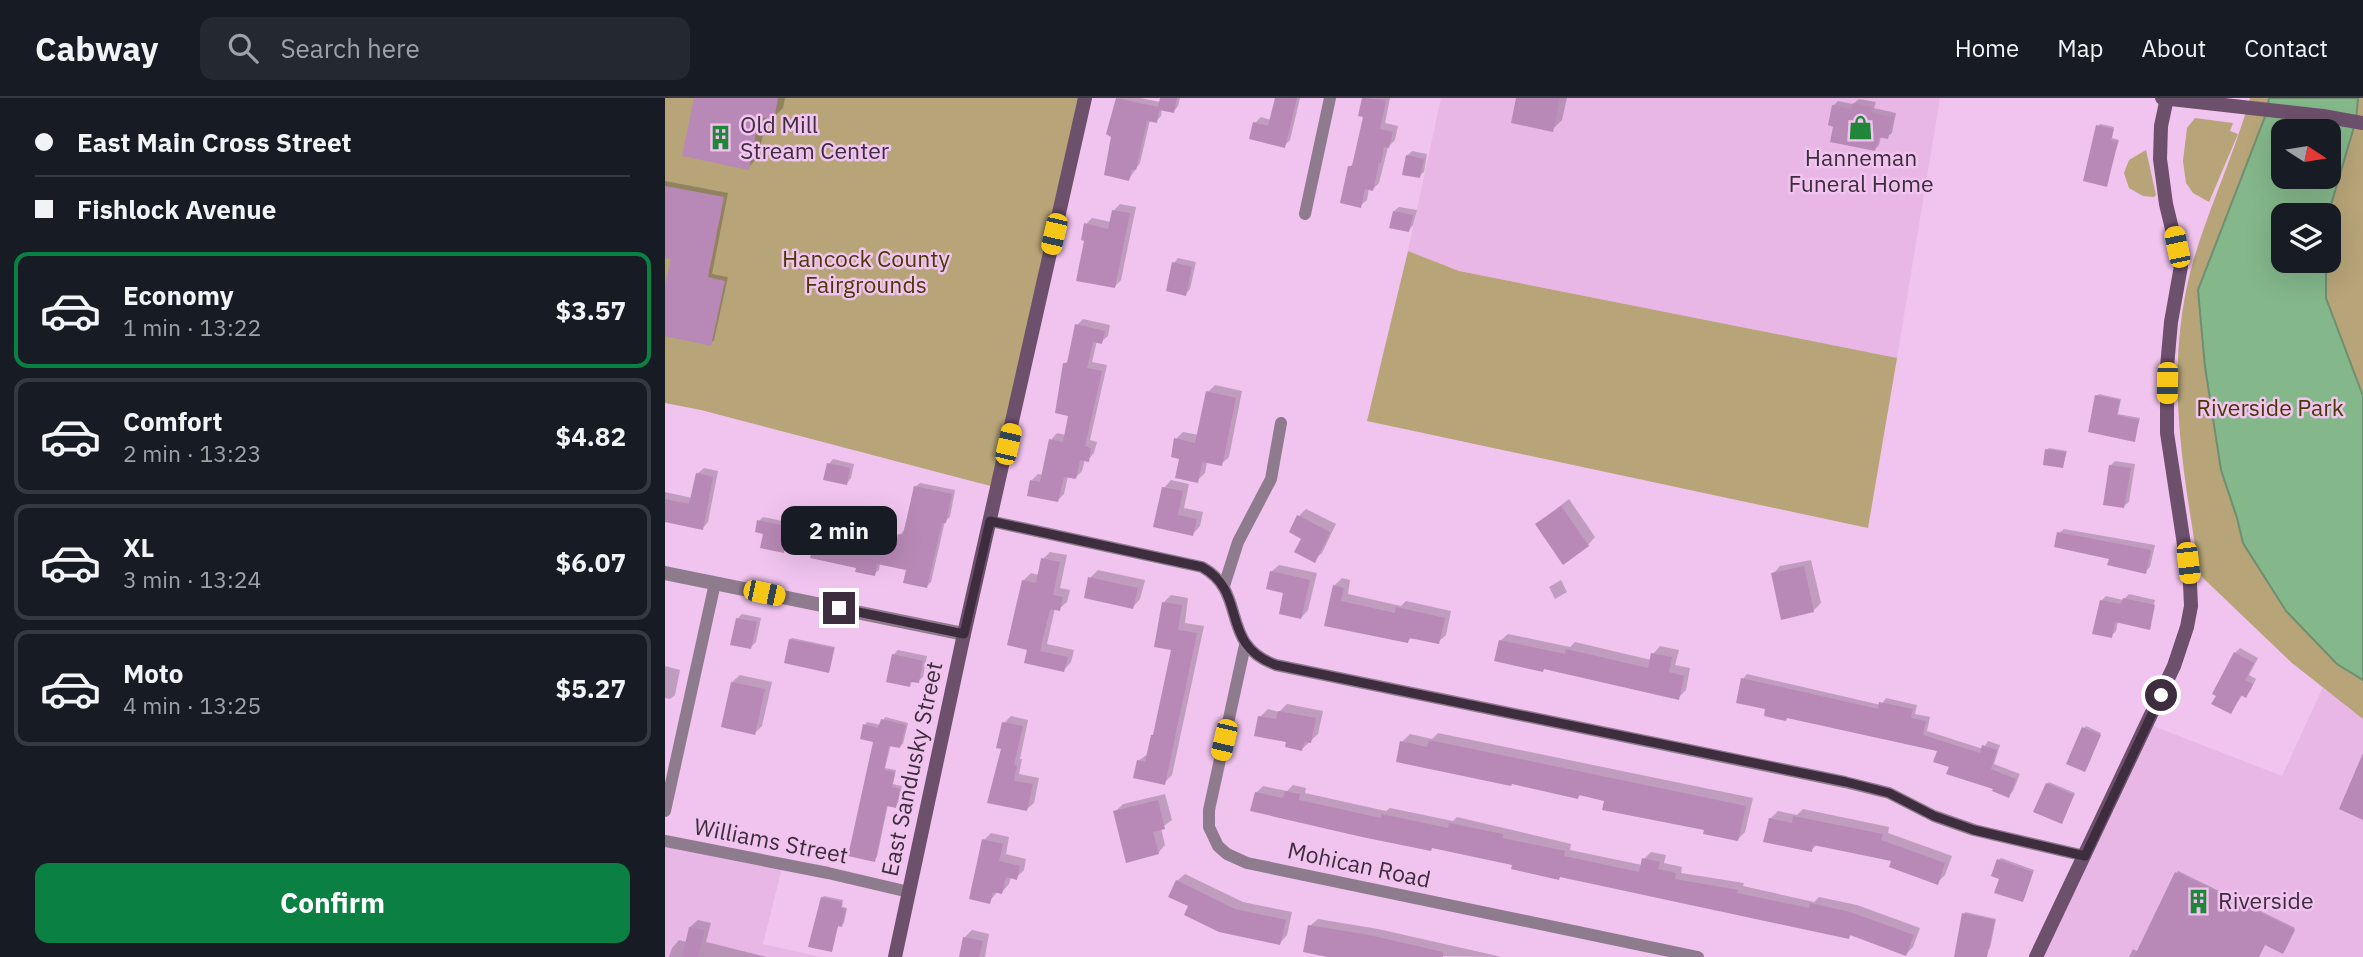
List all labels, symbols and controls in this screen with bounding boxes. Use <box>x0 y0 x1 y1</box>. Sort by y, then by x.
search box <box>200 17 690 80</box>
text: Cabway <box>35 27 158 70</box>
icon: search <box>224 29 262 67</box>
text: Search here <box>280 31 420 65</box>
text: Home <box>1955 32 2019 64</box>
text: Map <box>2057 32 2103 64</box>
text: About <box>2141 32 2206 64</box>
text: Contact <box>2244 32 2328 64</box>
place label: Old Mill Stream Center <box>740 109 890 165</box>
shop icon: Hanneman Funeral Home <box>1847 114 1875 142</box>
north arrow <box>2271 119 2341 189</box>
map controls <box>2271 119 2341 273</box>
building icon: Old Mill Stream Center <box>706 124 734 152</box>
text: East Main Cross Street <box>77 125 351 159</box>
place label: Hanneman Funeral Home <box>1788 142 1934 198</box>
text: Fishlock Avenue <box>77 192 276 226</box>
button: layers <box>2271 203 2341 273</box>
car <box>1040 211 1069 257</box>
car <box>2163 224 2192 270</box>
park label: Hancock County Fairgrounds <box>782 243 950 299</box>
text: Economy <box>123 278 234 312</box>
icon: car <box>39 279 102 342</box>
text: $3.57 <box>556 293 626 327</box>
text: 1 min · 13:22 <box>123 312 261 342</box>
car <box>2157 362 2178 404</box>
park label: Riverside Park <box>2196 392 2344 422</box>
text: Comfort <box>123 404 222 438</box>
icon: car <box>39 405 102 468</box>
text: $4.82 <box>556 419 626 453</box>
car <box>994 421 1023 467</box>
text: 2 min · 13:23 <box>123 438 261 468</box>
callout: 2 min <box>781 506 897 556</box>
text: 2 min <box>809 515 869 545</box>
text: XL <box>123 530 154 564</box>
icon: car <box>39 531 102 594</box>
car <box>2176 541 2201 585</box>
text: $6.07 <box>556 545 626 579</box>
text: 3 min · 13:24 <box>123 564 261 594</box>
car <box>742 578 787 608</box>
route end <box>823 592 855 624</box>
text: Moto <box>123 656 183 690</box>
icon: car <box>39 657 102 720</box>
street label: East Sandusky Street <box>874 659 948 879</box>
text: $5.27 <box>556 671 626 705</box>
route start <box>2145 679 2177 711</box>
text: 4 min · 13:25 <box>123 690 261 720</box>
car <box>1210 717 1239 763</box>
street label: Williams Street <box>692 810 851 870</box>
street label: Mohican Road <box>1285 834 1434 894</box>
button: Confirm <box>35 863 630 943</box>
place label: Riverside <box>2218 885 2314 915</box>
building icon: Riverside <box>2184 887 2212 915</box>

